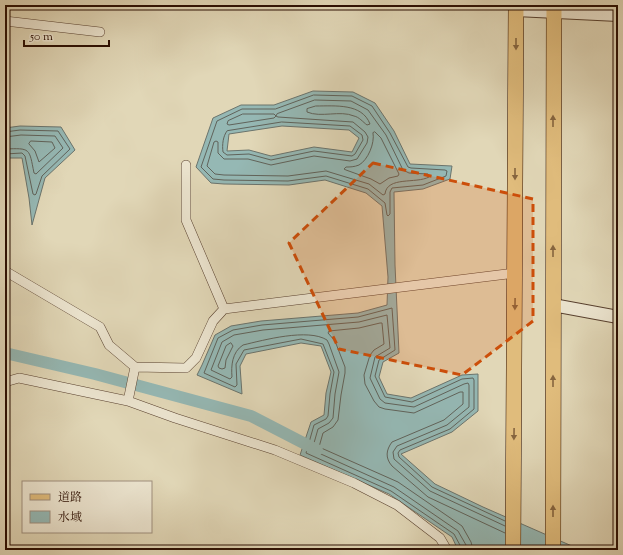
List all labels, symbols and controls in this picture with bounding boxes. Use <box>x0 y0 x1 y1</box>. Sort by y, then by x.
scale bar <box>24 22 109 48</box>
text: 50 m <box>29 28 53 46</box>
one-way arrow <box>513 38 519 51</box>
one-way arrow <box>550 114 556 127</box>
one-way arrow <box>512 168 518 181</box>
one-way arrow <box>550 244 556 257</box>
one-way arrow <box>512 298 518 311</box>
one-way arrow <box>550 374 556 387</box>
one-way arrow <box>511 428 517 441</box>
legend <box>22 481 152 533</box>
text: 道路 <box>58 489 82 507</box>
one-way arrow <box>550 504 556 517</box>
text: 水域 <box>58 509 82 527</box>

